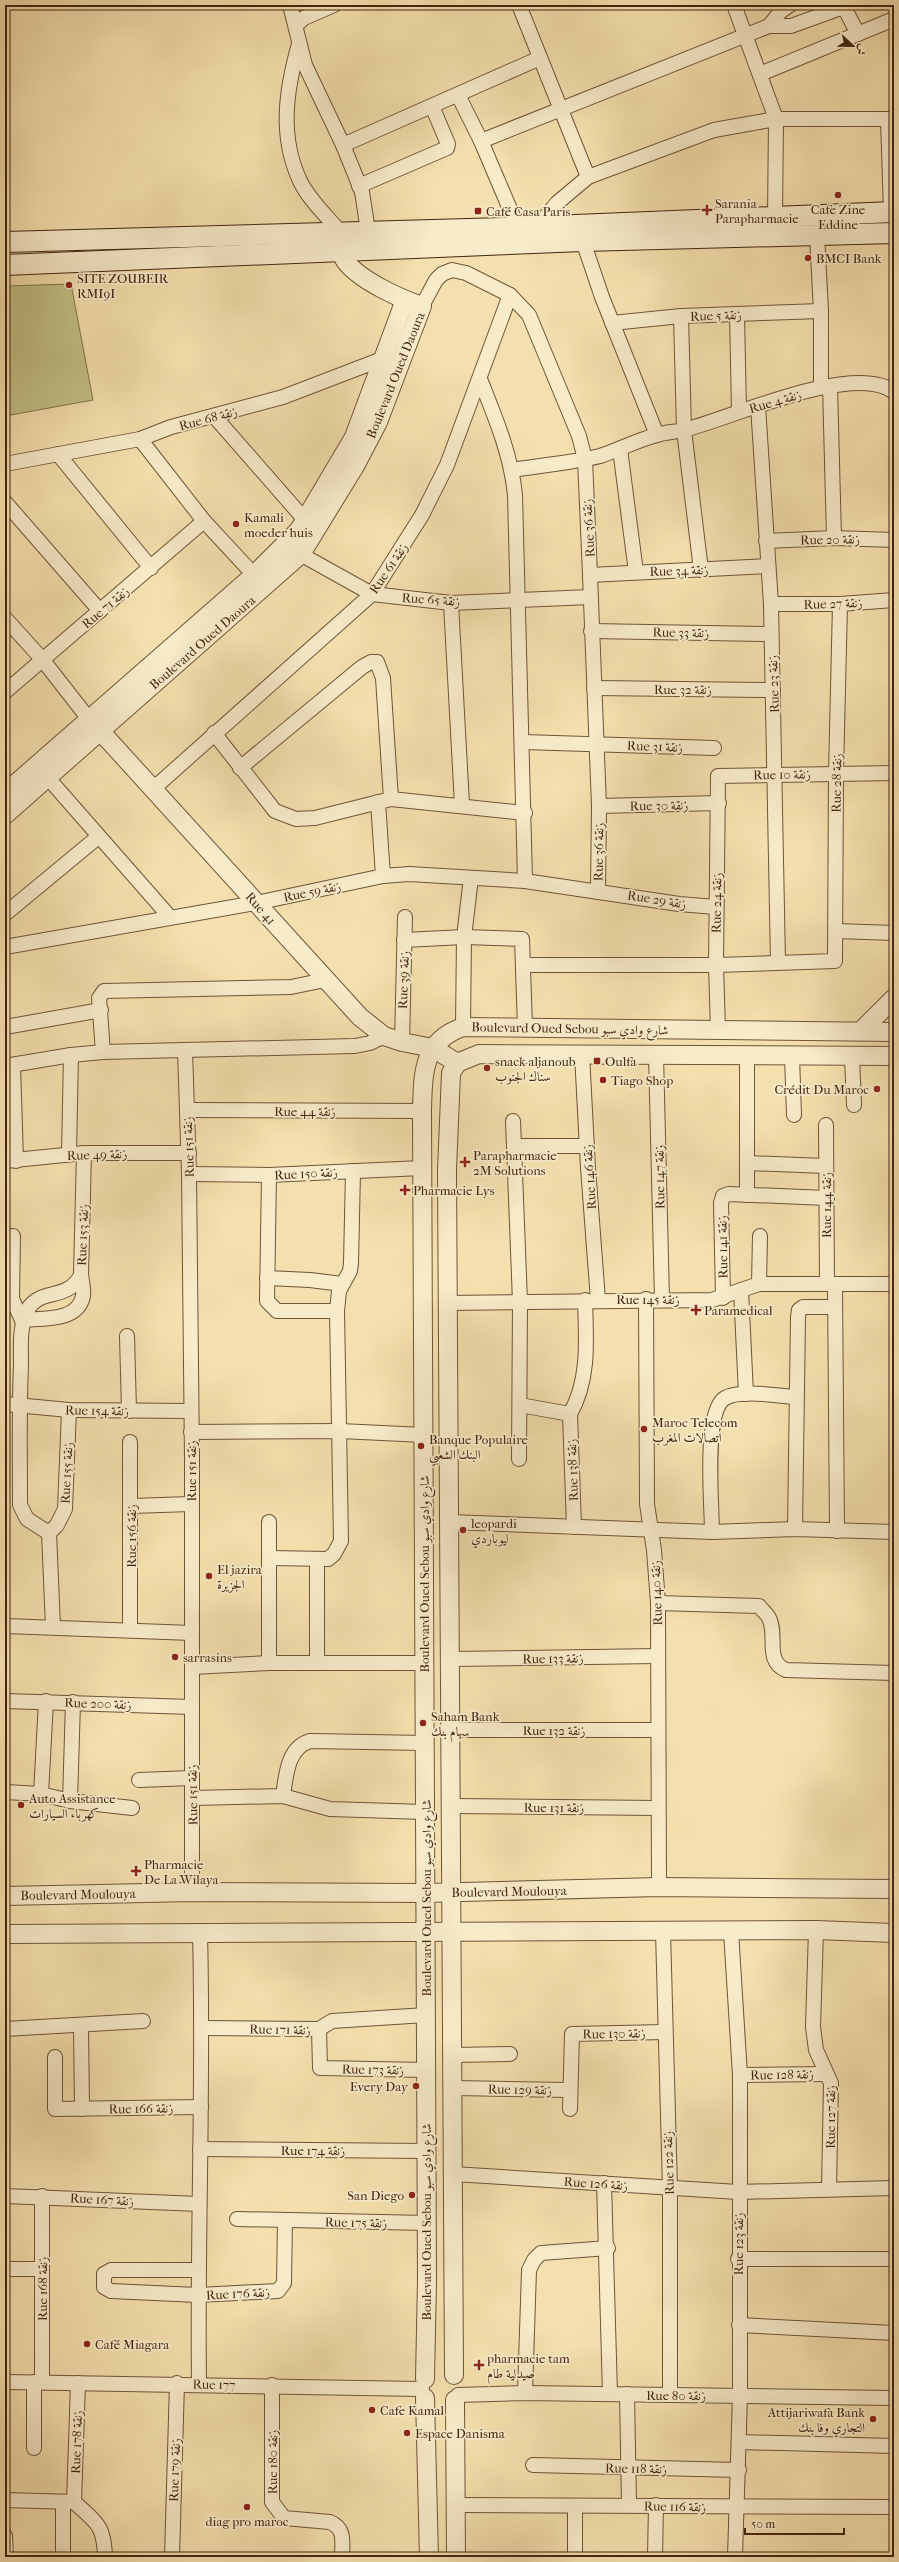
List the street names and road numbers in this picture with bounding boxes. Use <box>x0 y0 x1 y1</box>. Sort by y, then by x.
street label: Rue 5 زنقة <box>690 307 742 325</box>
street label: Boulevard Oued Daoura <box>363 309 428 441</box>
street label: Rue 4 زنقة <box>747 387 803 417</box>
street label: Rue 68 زنقة <box>177 404 239 434</box>
street label: Rue 36 زنقة <box>579 498 599 558</box>
street label: Rue 20 زنقة <box>800 531 860 549</box>
street label: Rue 61 زنقة <box>366 540 412 597</box>
street label: Rue 34 زنقة <box>649 562 709 580</box>
street label: Rue 71 زنقة <box>79 583 133 632</box>
street label: Rue 65 زنقة <box>401 590 461 610</box>
street label: Boulevard Oued Daoura <box>146 592 259 692</box>
street label: Rue 27 زنقة <box>803 595 863 613</box>
street label: Rue 33 زنقة <box>652 625 709 641</box>
street label: Rue 23 زنقة <box>765 655 783 713</box>
street label: Rue 32 زنقة <box>654 682 712 698</box>
street label: Rue 31 زنقة <box>627 738 683 756</box>
street label: Rue 28 زنقة <box>828 753 846 813</box>
street label: Rue 10 زنقة <box>753 766 811 784</box>
street label: Rue 30 زنقة <box>630 797 688 815</box>
street label: Rue 36 زنقة <box>590 823 608 881</box>
street label: Rue 24 زنقة <box>708 873 726 933</box>
street label: Rue 59 زنقة <box>282 878 342 906</box>
street label: Rue 29 زنقة <box>626 887 687 913</box>
street label: Rue 41 <box>242 889 279 928</box>
street label: Rue 39 زنقة <box>395 951 413 1009</box>
street label: Boulevard Oued Sebou شارع وادي سبو <box>471 1019 669 1042</box>
street label: Rue 44 زنقة <box>274 1104 336 1120</box>
street label: Rue 151 زنقة <box>180 1116 198 1178</box>
street label: Rue 146 زنقة <box>580 1144 600 1210</box>
street label: Rue 147 زنقة <box>651 1145 669 1209</box>
street label: Rue 49 زنقة <box>67 1146 128 1164</box>
street label: Rue 150 زنقة <box>274 1164 338 1184</box>
street label: Rue 144 زنقة <box>819 1172 835 1238</box>
street label: Rue 153 زنقة <box>74 1204 92 1266</box>
street label: Rue 141 زنقة <box>714 1215 732 1279</box>
street label: Rue 145 زنقة <box>616 1292 680 1308</box>
street label: Rue 154 زنقة <box>65 1402 129 1420</box>
street label: Rue 138 زنقة <box>564 1438 582 1501</box>
street label: Rue 151 زنقة <box>184 1441 200 1501</box>
street label: Rue 155 زنقة <box>57 1442 77 1504</box>
street label: Boulevard Oued Sebou شارع وادي سبو <box>417 1475 436 1673</box>
street label: Rue 156 زنقة <box>124 1504 140 1568</box>
street label: Rue 140 زنقة <box>648 1560 666 1626</box>
street label: Rue 133 زنقة <box>522 1650 584 1668</box>
street label: Rue 200 زنقة <box>64 1695 132 1713</box>
street label: Rue 132 زنقة <box>523 1723 585 1739</box>
street label: Rue 151 زنقة <box>184 1764 202 1826</box>
street label: Boulevard Oued Sebou شارع وادي سبو <box>419 1799 438 1997</box>
street label: Rue 131 زنقة <box>524 1800 584 1816</box>
street label: Boulevard Moulouya <box>451 1883 568 1900</box>
street label: Boulevard Moulouya <box>20 1886 137 1903</box>
street label: Rue 171 زنقة <box>249 2021 311 2039</box>
street label: Rue 130 زنقة <box>582 2025 646 2043</box>
street label: Rue 173 زنقة <box>342 2061 404 2079</box>
street label: Rue 128 زنقة <box>750 2066 814 2084</box>
street label: Rue 129 زنقة <box>488 2081 552 2099</box>
street label: Rue 127 زنقة <box>823 2085 839 2149</box>
street label: Rue 166 زنقة <box>109 2100 174 2118</box>
street label: Boulevard Oued Sebou شارع وادي سبو <box>419 2123 438 2321</box>
street label: Rue 122 زنقة <box>660 2131 678 2195</box>
street label: Rue 174 زنقة <box>281 2143 345 2159</box>
street label: Rue 126 زنقة <box>563 2174 629 2194</box>
street label: Rue 167 زنقة <box>70 2190 134 2210</box>
street label: Rue 123 زنقة <box>731 2213 747 2275</box>
street label: Rue 175 زنقة <box>325 2214 387 2232</box>
street label: Rue 168 زنقة <box>35 2257 51 2321</box>
street label: Rue 176 زنقة <box>206 2284 270 2304</box>
street label: Rue 177 <box>192 2377 236 2392</box>
street label: Rue 80 زنقة <box>646 2388 706 2404</box>
street label: Rue 178 زنقة <box>68 2410 86 2474</box>
street label: Rue 180 زنقة <box>265 2430 281 2494</box>
street label: Rue 179 زنقة <box>166 2438 184 2502</box>
street label: Rue 118 زنقة <box>605 2460 667 2478</box>
street label: Rue 116 زنقة <box>644 2498 706 2516</box>

